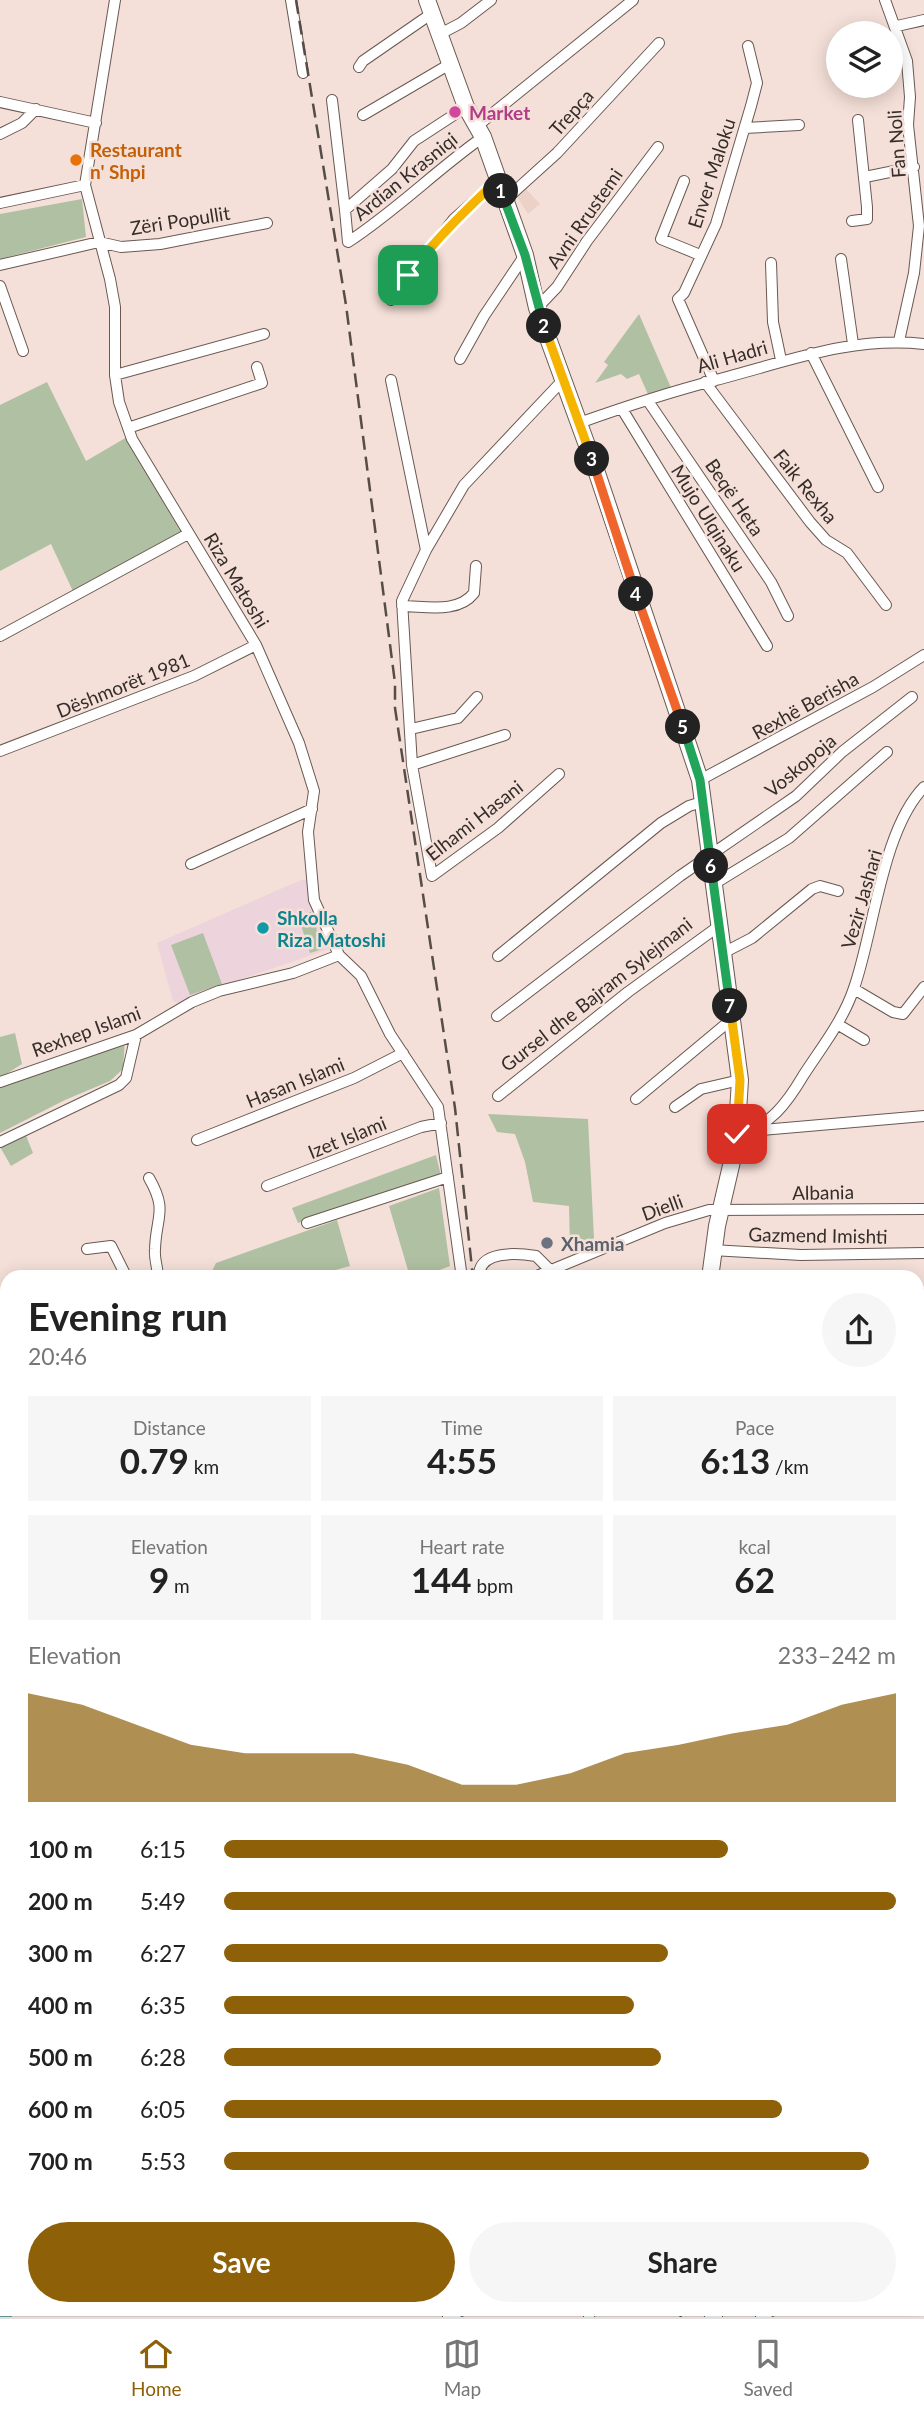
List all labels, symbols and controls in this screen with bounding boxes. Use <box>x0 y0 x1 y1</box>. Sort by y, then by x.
map controls <box>826 21 903 98</box>
button: layers <box>826 21 903 98</box>
street label: Trepça <box>544 84 598 140</box>
place label: Market <box>469 101 530 124</box>
marker: Market <box>447 104 463 120</box>
street label: Fan Noli <box>882 109 910 179</box>
street label: Enver Maloku <box>682 115 740 231</box>
street label: Ardian Krasniqi <box>348 127 462 225</box>
place label: Restaurant n' Shpi <box>90 138 182 183</box>
marker: Restaurant n' Shpi <box>68 152 84 168</box>
street label: Avni Rrustemi <box>541 164 627 272</box>
pin: 1 <box>484 174 518 208</box>
text: 1 <box>495 179 506 202</box>
street label: Zëri Popullit <box>129 201 232 239</box>
pin <box>378 245 438 305</box>
icon: arrive <box>389 256 427 294</box>
pin: 2 <box>526 308 562 344</box>
text: 2 <box>538 314 549 337</box>
street label: Ali Hadri <box>694 335 770 377</box>
pin: 3 <box>574 442 610 476</box>
street label: Faik Rexha <box>769 444 843 528</box>
text: 3 <box>586 447 597 470</box>
street label: Beqë Heta <box>701 454 769 540</box>
street label: Mujo Ulqinaku <box>667 460 751 576</box>
street label: Riza Matoshi <box>200 528 274 632</box>
pin: 4 <box>618 576 654 612</box>
text: 4 <box>630 582 641 605</box>
street label: Dëshmorët 1981 <box>53 648 193 722</box>
street label: Rexhë Berisha <box>748 666 862 744</box>
pin: 5 <box>666 710 700 744</box>
text: 5 <box>677 715 688 738</box>
street label: Voskopoja <box>760 729 840 801</box>
street label: Elhami Hasani <box>421 775 527 865</box>
street label: Vezir Jashari <box>836 847 886 951</box>
pin: 6 <box>694 848 728 884</box>
text: 6 <box>705 854 716 877</box>
place label: Shkolla Riza Matoshi <box>277 906 386 951</box>
street label: Gursel dhe Bajram Sylejmani <box>496 912 696 1076</box>
marker: Shkolla Riza Matoshi <box>255 920 271 936</box>
pin: 7 <box>712 988 748 1024</box>
text: 7 <box>724 994 735 1017</box>
street label: Rexhep Islami <box>28 1001 144 1061</box>
street label: Hasan Islami <box>242 1052 348 1112</box>
pin <box>707 1104 767 1164</box>
street label: Izet Islami <box>304 1111 390 1163</box>
icon: check <box>718 1115 756 1153</box>
street label: Albania <box>792 1180 854 1204</box>
street label: Dielli <box>638 1189 686 1225</box>
street label: Gazmend Imishti <box>748 1222 888 1248</box>
place label: Xhamia <box>561 1232 624 1255</box>
marker: Xhamia <box>539 1235 555 1251</box>
text: Evening run <box>28 1293 228 1339</box>
button: share <box>822 1293 896 1367</box>
text: 20:46 <box>28 1342 87 1370</box>
text: Distance <box>133 1416 206 1439</box>
text: Time <box>441 1416 483 1439</box>
text: Pace <box>735 1416 774 1439</box>
text: 0.79 <box>120 1439 189 1481</box>
text: 4:55 <box>427 1439 497 1481</box>
text: 6:13 <box>700 1439 770 1481</box>
text: km <box>189 1455 219 1478</box>
text: /km <box>770 1455 809 1478</box>
text: Elevation <box>131 1535 208 1558</box>
text: Heart rate <box>419 1535 505 1558</box>
text: kcal <box>739 1535 771 1558</box>
text: 9 <box>149 1558 169 1600</box>
text: 144 <box>411 1558 472 1600</box>
text: 62 <box>734 1558 775 1600</box>
text: m <box>169 1574 190 1597</box>
text: bpm <box>472 1574 513 1597</box>
text: Elevation <box>28 1641 121 1669</box>
text: 233–242 m <box>778 1641 896 1669</box>
text: 100 m <box>28 1835 93 1863</box>
text: 6:15 <box>140 1835 186 1863</box>
text: 200 m <box>28 1887 93 1915</box>
text: 5:49 <box>140 1887 186 1915</box>
text: 300 m <box>28 1939 93 1967</box>
text: 6:27 <box>140 1939 186 1967</box>
text: 400 m <box>28 1991 93 2019</box>
text: 6:35 <box>140 1991 186 2019</box>
text: 500 m <box>28 2043 93 2071</box>
text: 6:28 <box>140 2043 186 2071</box>
text: 600 m <box>28 2095 93 2123</box>
text: 6:05 <box>140 2095 186 2123</box>
text: 700 m <box>28 2147 93 2175</box>
text: 5:53 <box>140 2147 186 2175</box>
button: Save <box>28 2222 455 2302</box>
button: Share <box>469 2222 896 2302</box>
tab: Home <box>131 2335 182 2400</box>
tab: Map <box>443 2335 481 2400</box>
tab: Saved <box>743 2335 793 2400</box>

